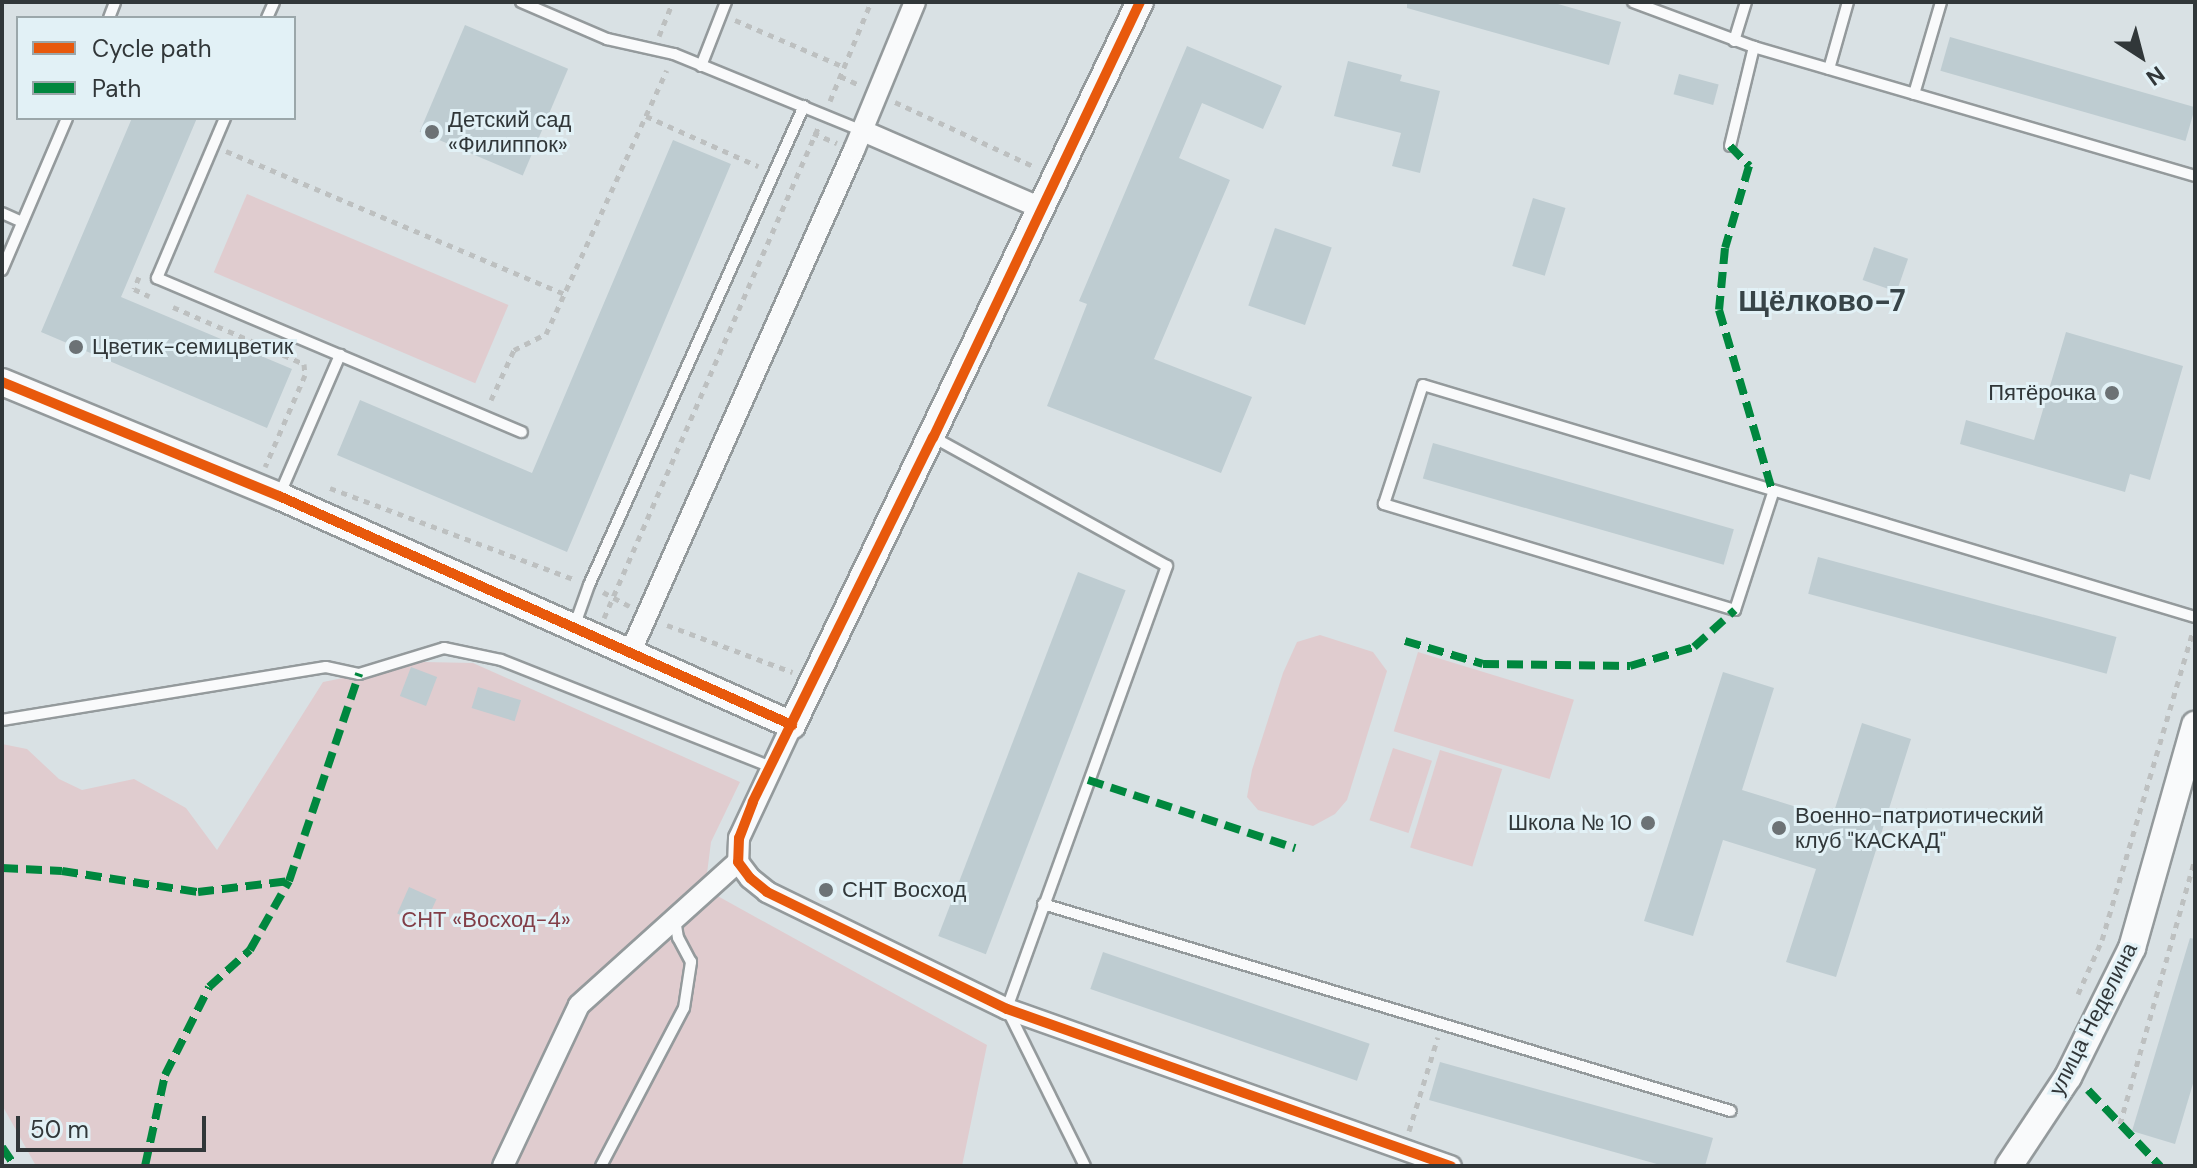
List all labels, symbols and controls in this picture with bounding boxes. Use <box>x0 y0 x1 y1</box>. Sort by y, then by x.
legend <box>16 16 296 120</box>
north arrow <box>2101 16 2181 96</box>
text: Cycle path <box>92 33 211 64</box>
text: N <box>2140 59 2170 92</box>
text: Path <box>92 73 141 104</box>
place label: Детский сад «Филиппок» <box>448 106 571 158</box>
marker: Детский сад «Филиппок» <box>423 123 441 141</box>
district label: Щёлково-7 <box>1738 283 1906 319</box>
place label: Цветик-семицветик <box>92 334 293 360</box>
marker: Цветик-семицветик <box>67 338 85 356</box>
place label: Пятёрочка <box>1988 380 2096 406</box>
marker: Пятёрочка <box>2103 384 2121 402</box>
place label: Военно-патриотический клуб "КАСКАД" <box>1795 802 2044 854</box>
place label: Школа № 10 <box>1508 810 1632 836</box>
marker: Школа № 10 <box>1639 814 1657 832</box>
marker: Военно-патриотический клуб "КАСКАД" <box>1770 819 1788 837</box>
place label: СНТ Восход <box>842 877 966 903</box>
marker: СНТ Восход <box>817 881 835 899</box>
park label: СНТ «Восход-4» <box>401 907 571 933</box>
street label: улица Неделина <box>2043 938 2143 1100</box>
scale bar <box>20 1100 210 1150</box>
text: 50 m <box>30 1114 89 1145</box>

